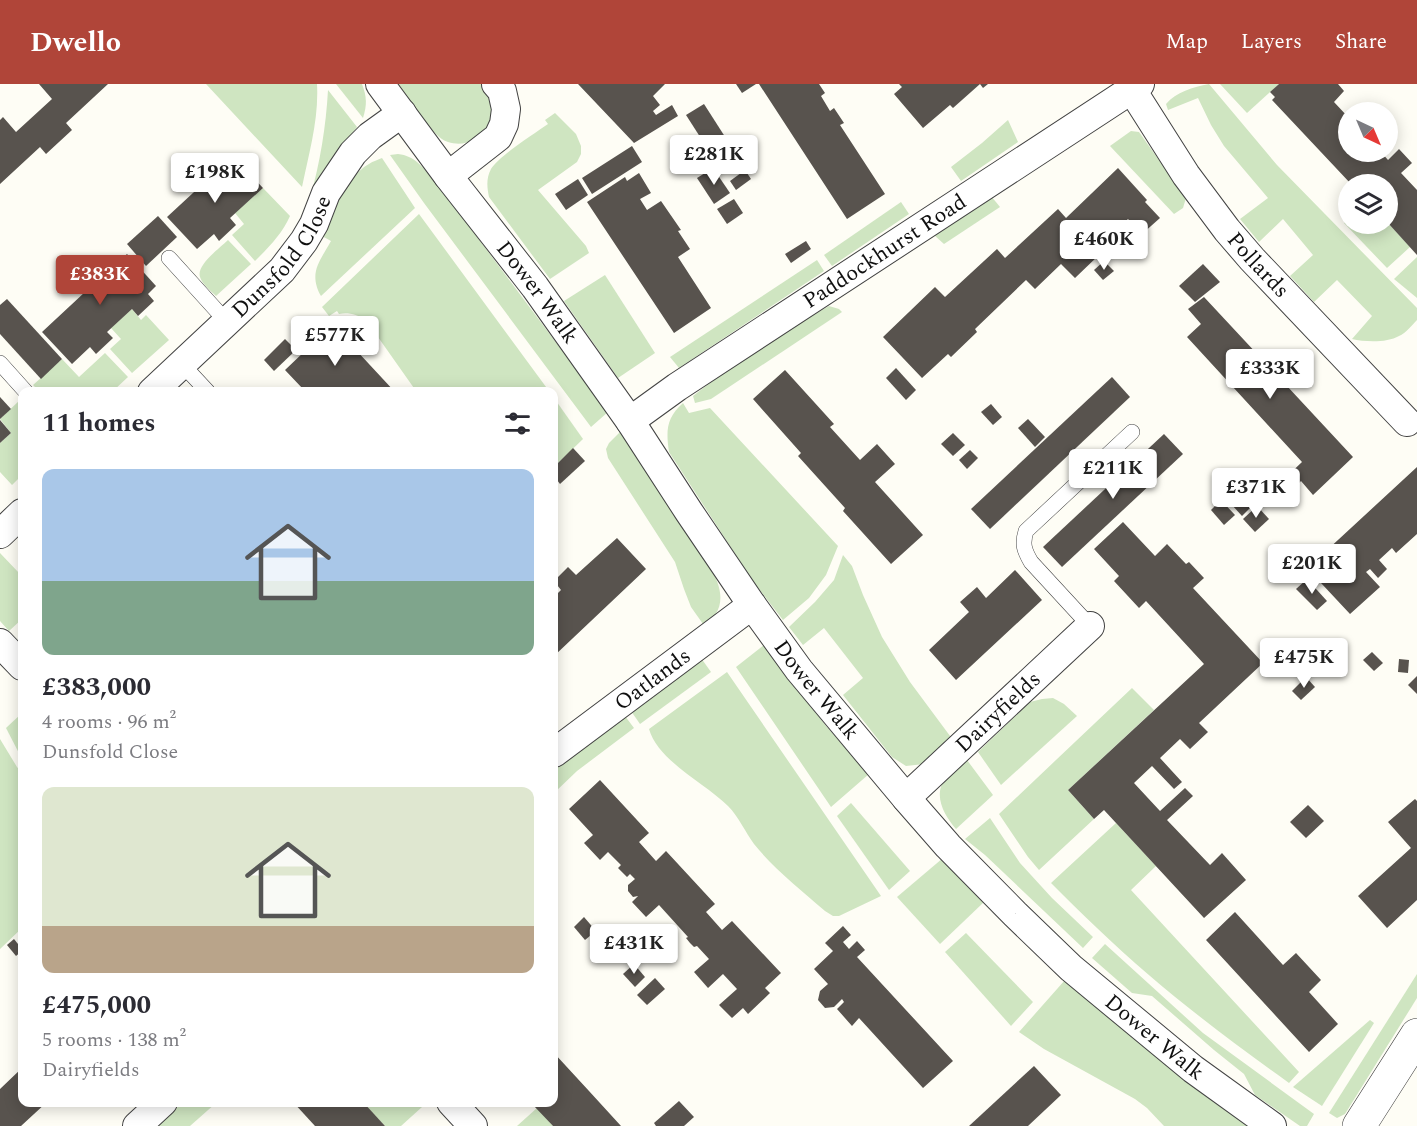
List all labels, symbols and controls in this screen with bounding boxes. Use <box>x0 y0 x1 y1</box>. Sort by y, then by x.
text: Dwello <box>30 21 121 64</box>
text: Map <box>1166 26 1208 58</box>
text: Layers <box>1241 26 1302 58</box>
text: Share <box>1335 26 1387 58</box>
north arrow <box>1338 102 1398 162</box>
map controls <box>1338 102 1398 234</box>
pin: £281K <box>672 135 756 186</box>
text: £281K <box>684 139 744 169</box>
pin: £198K <box>173 153 257 204</box>
text: £198K <box>185 157 245 187</box>
button: layers <box>1338 174 1398 234</box>
street label: Paddockhurst Road <box>796 185 973 317</box>
street label: Dunsfold Close <box>224 190 340 326</box>
pin: £460K <box>1062 220 1146 271</box>
text: £460K <box>1074 224 1134 254</box>
street label: Pollards <box>1219 224 1297 305</box>
street label: Dower Walk <box>488 234 587 350</box>
pin: £383K <box>58 255 142 306</box>
text: £383K <box>70 259 130 289</box>
pin: £577K <box>293 316 377 367</box>
text: £577K <box>305 320 365 350</box>
pin: £333K <box>1228 349 1312 400</box>
text: £333K <box>1240 353 1300 383</box>
text: 11 homes <box>42 403 156 443</box>
icon: filters <box>501 407 534 440</box>
pin: £211K <box>1071 449 1155 500</box>
text: £211K <box>1083 453 1143 483</box>
pin: £371K <box>1214 468 1298 519</box>
text: £371K <box>1226 472 1286 502</box>
icon: home <box>234 508 342 616</box>
pin: £201K <box>1270 544 1354 595</box>
text: £201K <box>1282 548 1342 578</box>
street label: Dower Walk <box>766 633 867 747</box>
pin: £475K <box>1262 638 1346 689</box>
street label: Oatlands <box>607 640 698 719</box>
text: £475K <box>1274 642 1334 672</box>
street label: Dairyfields <box>948 663 1049 761</box>
text: £383,000 <box>42 667 151 707</box>
text: 4 rooms · 96 m² <box>42 707 176 737</box>
text: Dunsfold Close <box>42 737 178 767</box>
icon: home <box>234 826 342 934</box>
pin: £431K <box>592 924 676 975</box>
text: £431K <box>604 928 664 958</box>
text: £475,000 <box>42 985 151 1025</box>
street label: Dower Walk <box>1097 986 1211 1089</box>
text: 5 rooms · 138 m² <box>42 1025 186 1055</box>
text: Dairyfields <box>42 1055 140 1085</box>

